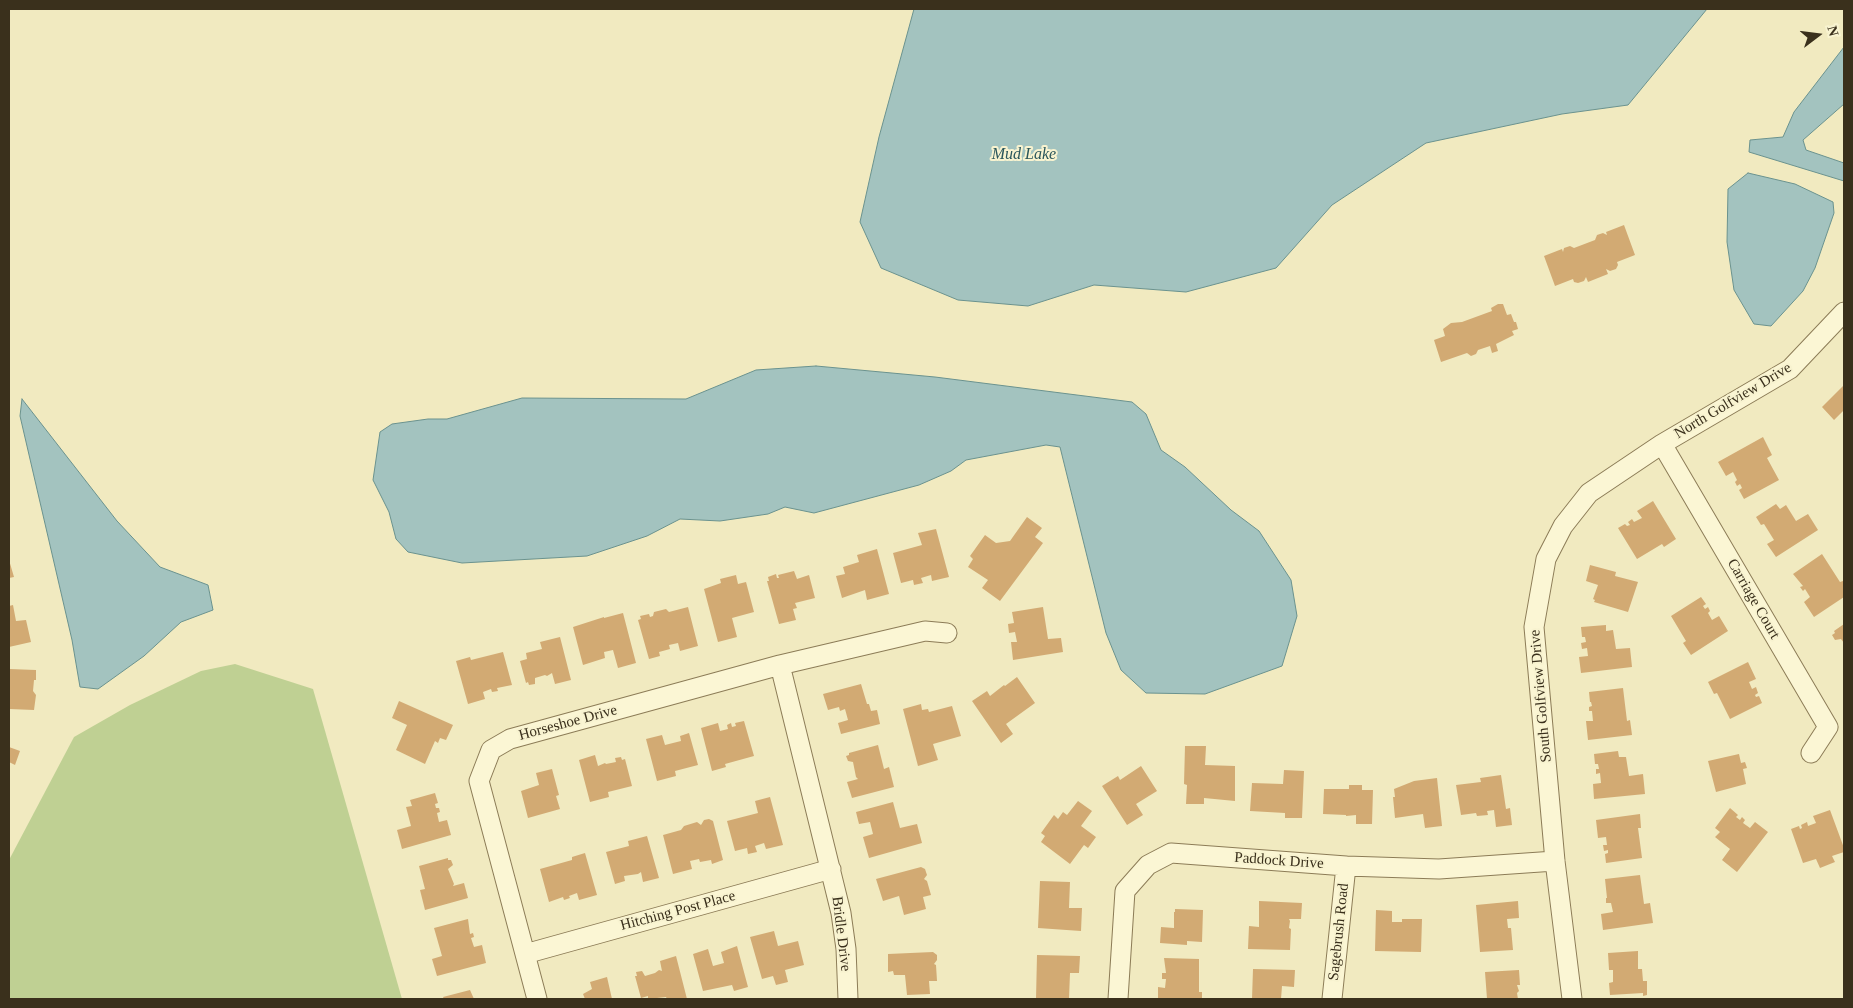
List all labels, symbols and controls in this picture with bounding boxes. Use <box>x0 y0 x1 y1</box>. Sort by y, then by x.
north arrow <box>1793 10 1843 60</box>
text: N <box>1824 24 1842 38</box>
water label: Mud Lake <box>992 145 1056 165</box>
street label: North Golfview Drive <box>1671 359 1795 443</box>
street label: Carriage Court <box>1723 556 1783 642</box>
street label: South Golfview Drive <box>1526 629 1556 763</box>
street label: Horseshoe Drive <box>517 701 619 745</box>
street label: Paddock Drive <box>1234 849 1324 873</box>
street label: Sagebrush Road <box>1325 882 1353 982</box>
street label: Hitching Post Place <box>619 887 737 935</box>
street label: Bridle Drive <box>827 895 855 973</box>

